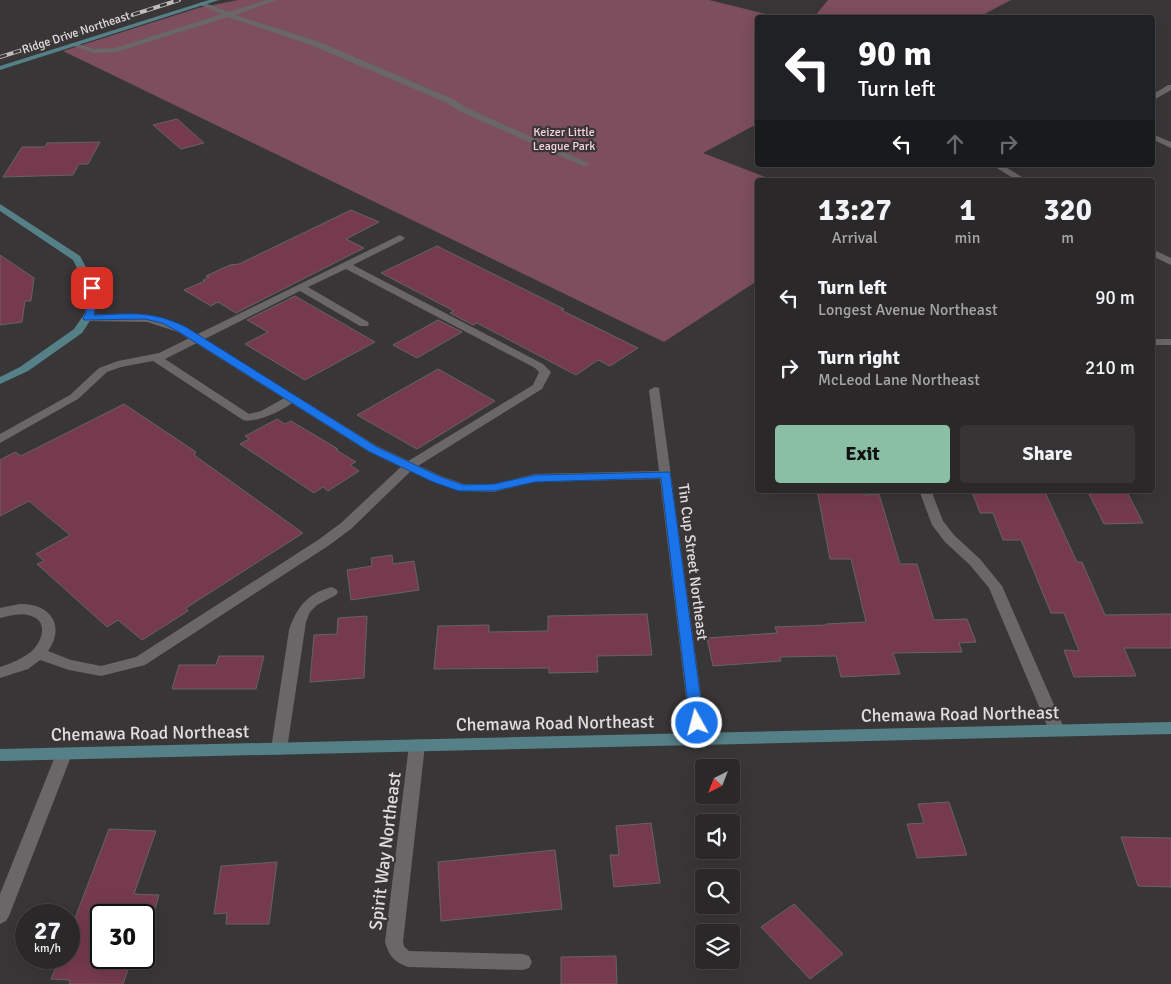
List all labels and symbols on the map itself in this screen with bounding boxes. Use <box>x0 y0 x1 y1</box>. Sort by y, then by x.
street label: Ridge Drive Northeast <box>20 8 132 58</box>
park label: Keizer Little League Park <box>533 125 595 154</box>
pin <box>71 267 113 309</box>
street label: Tin Cup Street Northeast <box>674 483 712 641</box>
position arrow <box>670 696 722 748</box>
street label: Chemawa Road Northeast <box>861 701 1059 727</box>
street label: Chemawa Road Northeast <box>456 710 654 736</box>
street label: Chemawa Road Northeast <box>51 720 249 746</box>
north arrow <box>695 759 740 804</box>
street label: Spirit Way Northeast <box>364 771 406 931</box>
speed limit sign: 30 <box>90 904 155 969</box>

